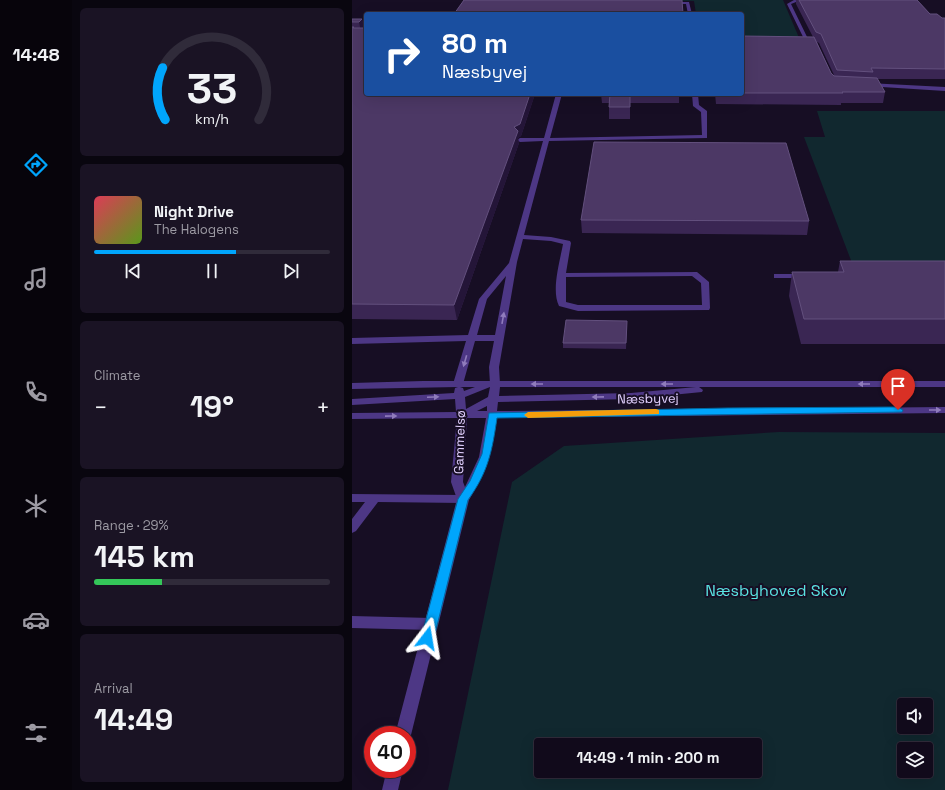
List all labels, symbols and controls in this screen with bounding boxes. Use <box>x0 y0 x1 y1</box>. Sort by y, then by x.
text: 80 m <box>442 25 508 61</box>
icon: right <box>376 28 428 80</box>
text: 14:48 <box>12 43 60 66</box>
text: Næsbyvej <box>442 60 527 83</box>
text: 33 <box>187 62 237 115</box>
text: km/h <box>195 110 229 128</box>
icon: directions <box>22 151 50 179</box>
text: Night Drive <box>154 202 234 221</box>
text: The Halogens <box>154 221 239 238</box>
icon: previous <box>122 260 144 282</box>
icon: pause <box>201 260 223 282</box>
icon: next <box>280 260 302 282</box>
icon: music <box>22 265 50 293</box>
one-way arrow <box>500 312 506 324</box>
one-way arrow <box>462 355 468 367</box>
text: Climate <box>94 367 140 384</box>
pin <box>881 369 915 410</box>
icon: arrive <box>887 375 909 397</box>
icon: phone <box>22 378 50 406</box>
one-way arrow <box>530 381 543 387</box>
one-way arrow <box>660 381 673 387</box>
one-way arrow <box>857 381 870 387</box>
text: 19° <box>190 387 234 426</box>
street label: Næsbyvej <box>617 389 679 408</box>
text: − <box>94 393 108 421</box>
text: + <box>316 393 330 421</box>
one-way arrow <box>427 394 440 400</box>
one-way arrow <box>591 394 604 400</box>
one-way arrow <box>929 407 942 413</box>
street label: Gammelsø <box>450 410 469 474</box>
one-way arrow <box>385 413 398 419</box>
icon: climate <box>22 492 50 520</box>
text: Range · 29% <box>94 517 169 534</box>
text: 145 km <box>94 537 195 576</box>
park label: Næsbyhoved Skov <box>705 580 847 601</box>
icon: car <box>22 606 50 634</box>
position arrow <box>406 617 448 659</box>
text: Arrival <box>94 680 133 697</box>
map controls <box>897 698 933 778</box>
button: sound <box>897 698 933 734</box>
text: 14:49 <box>94 700 173 739</box>
icon: filters <box>22 719 50 747</box>
speed limit sign: 40 <box>364 726 416 778</box>
button: layers <box>897 742 933 778</box>
text: 14:49 · 1 min · 200 m <box>577 748 719 767</box>

